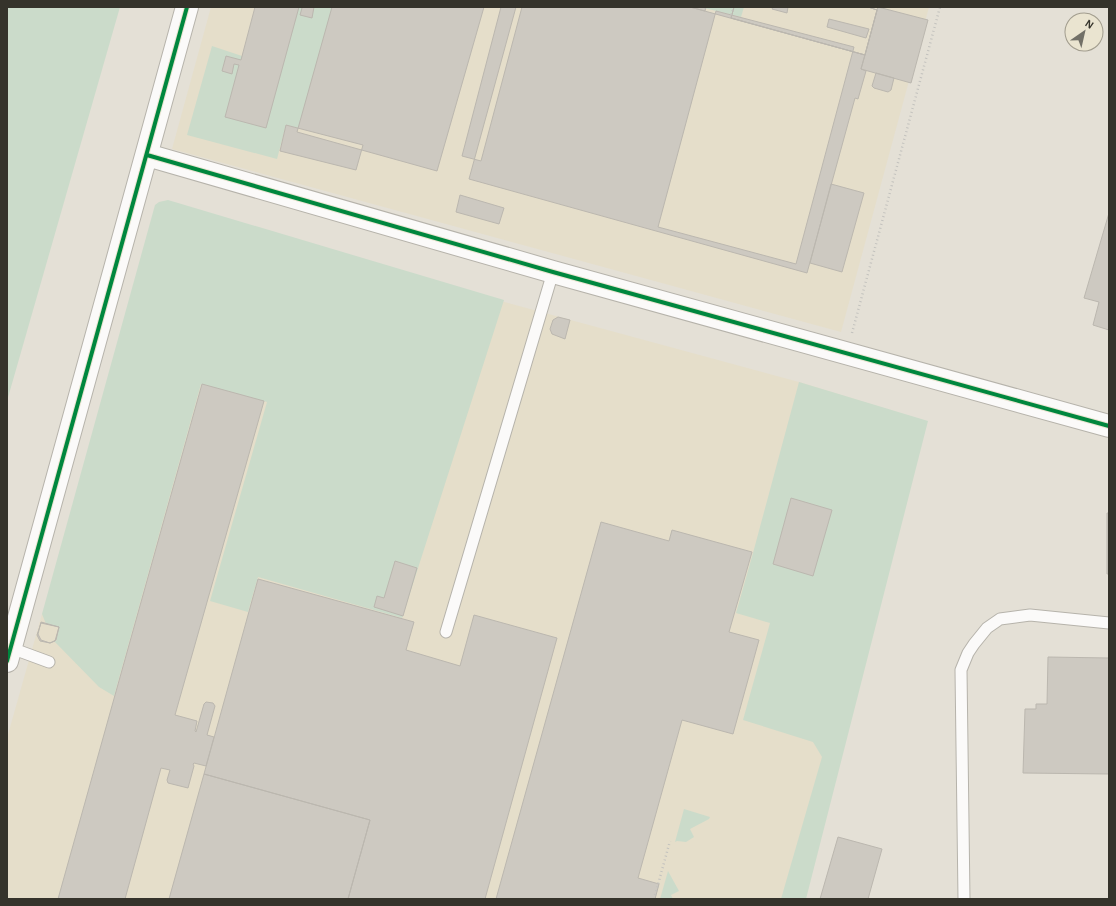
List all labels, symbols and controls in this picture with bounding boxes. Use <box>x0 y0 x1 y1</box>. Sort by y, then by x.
north arrow <box>1064 12 1104 52</box>
text: N <box>1083 17 1096 31</box>

